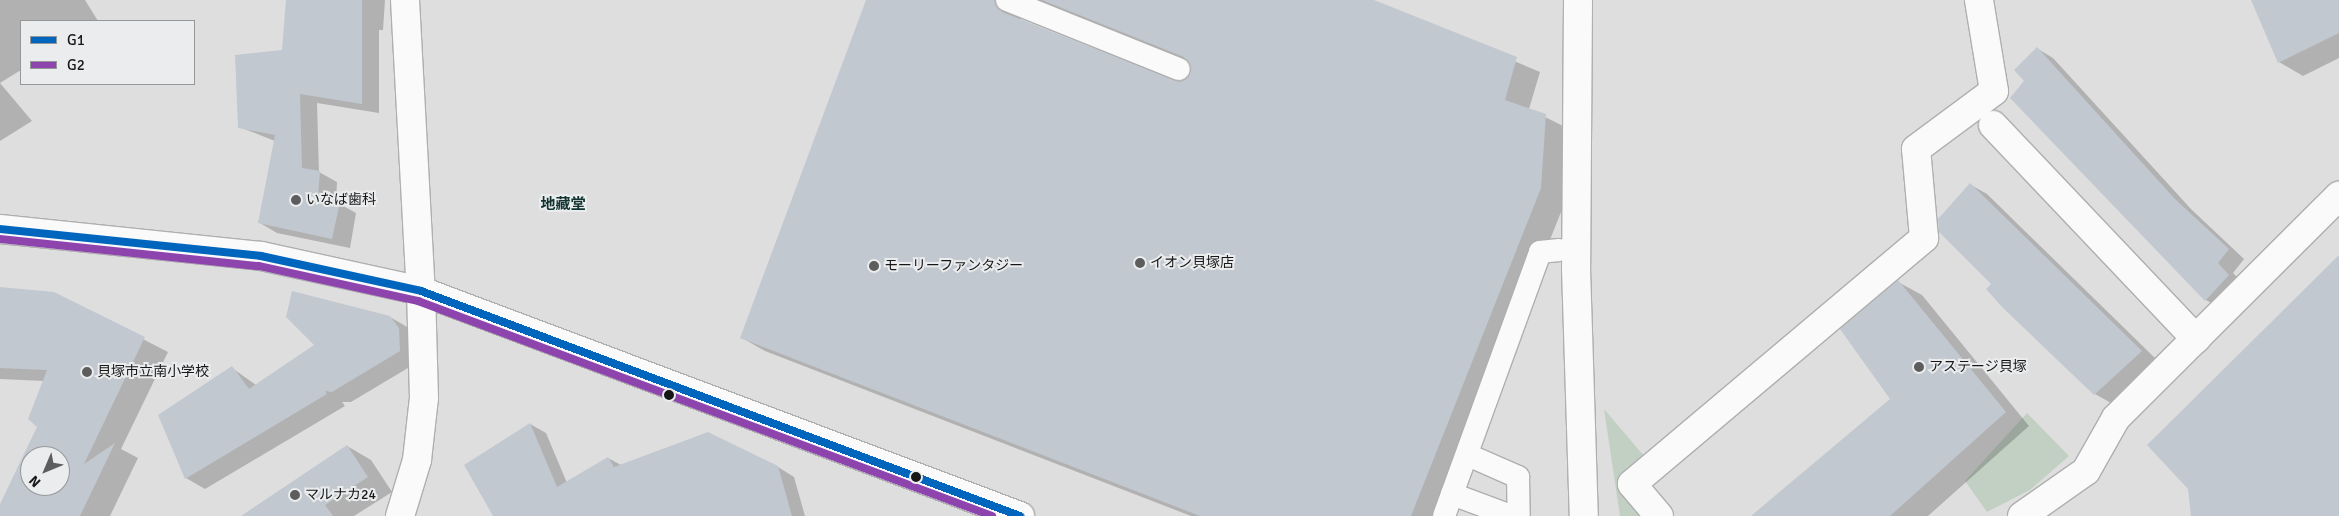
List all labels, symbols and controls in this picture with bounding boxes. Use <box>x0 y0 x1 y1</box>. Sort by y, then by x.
legend <box>20 20 195 85</box>
text: G1 <box>67 31 85 49</box>
text: G2 <box>67 56 85 74</box>
place label: いなば歯科 <box>306 192 376 208</box>
marker: いなば歯科 <box>290 194 302 206</box>
district label: 地藏堂 <box>541 196 585 214</box>
place label: イオン貝塚店 <box>1150 255 1234 271</box>
marker: イオン貝塚店 <box>1134 257 1146 269</box>
place label: モーリーファンタジー <box>884 258 1024 274</box>
marker: モーリーファンタジー <box>868 260 880 272</box>
place label: アステージ貝塚 <box>1929 359 2027 375</box>
marker: アステージ貝塚 <box>1913 361 1925 373</box>
place label: 貝塚市立南小学校 <box>97 364 209 380</box>
marker: 貝塚市立南小学校 <box>81 366 93 378</box>
unlabelled marker <box>664 390 674 400</box>
north arrow <box>20 446 70 496</box>
text: N <box>25 472 44 491</box>
unlabelled marker <box>911 472 921 482</box>
place label: マルナカ24 <box>305 487 376 503</box>
marker: マルナカ24 <box>289 489 301 501</box>

